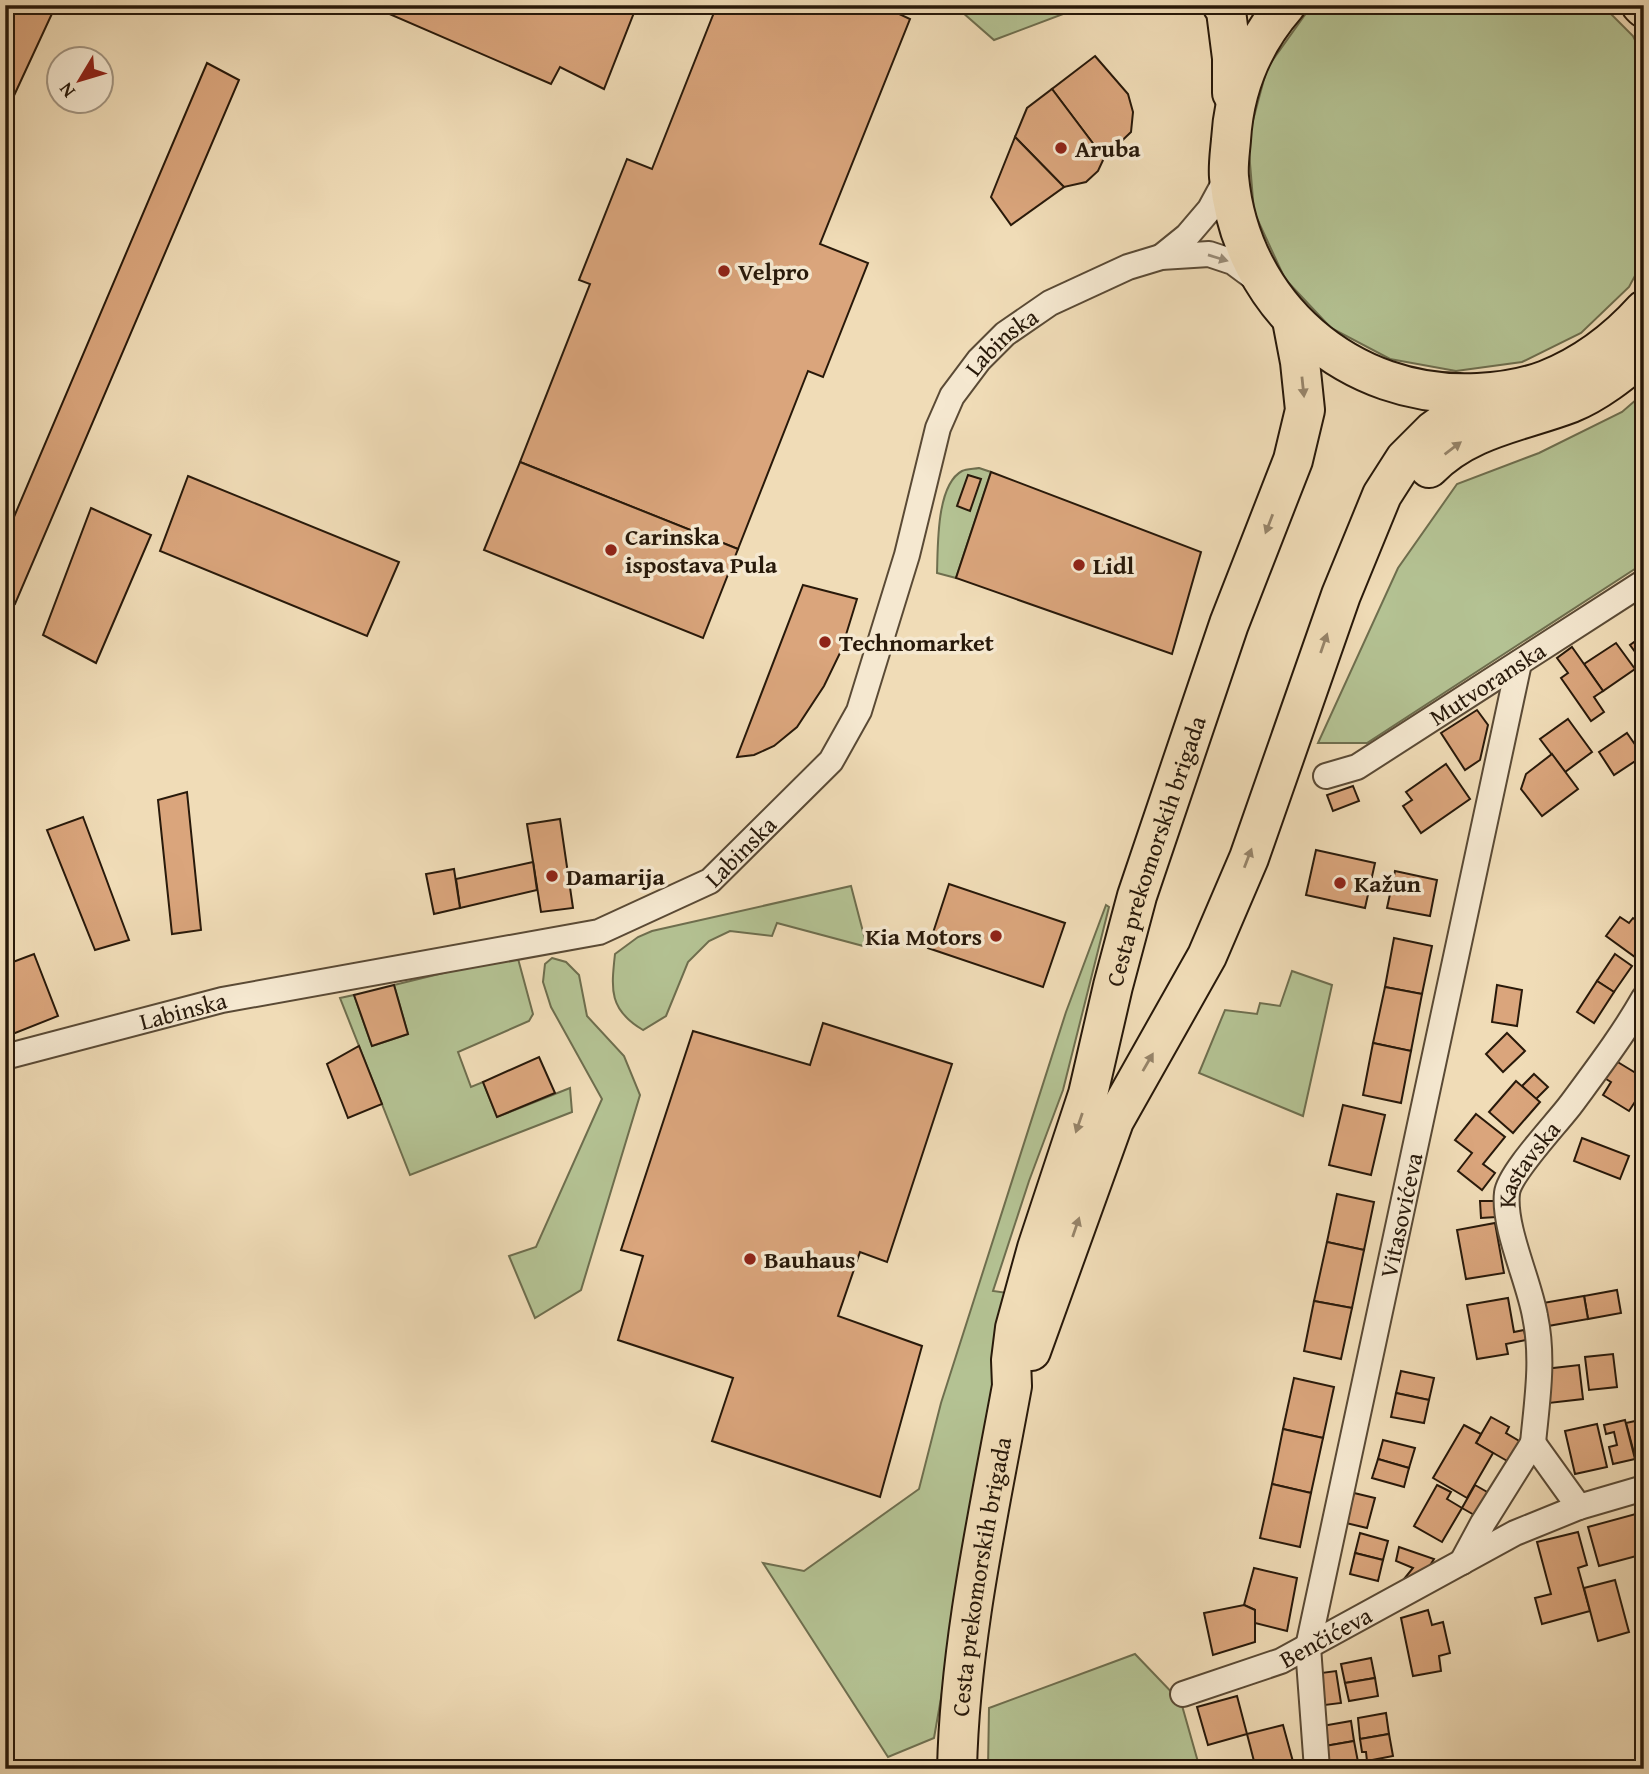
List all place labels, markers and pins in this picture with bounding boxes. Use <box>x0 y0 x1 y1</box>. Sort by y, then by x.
place label: Aruba <box>1075 131 1141 166</box>
marker: Aruba <box>1053 140 1069 156</box>
place label: Velpro <box>738 254 809 289</box>
marker: Velpro <box>716 263 732 279</box>
place label: Carinska ispostava Pula <box>625 519 778 582</box>
marker: Carinska ispostava Pula <box>603 542 619 558</box>
place label: Lidl <box>1093 548 1135 583</box>
marker: Lidl <box>1071 557 1087 573</box>
place label: Technomarket <box>839 625 994 660</box>
marker: Technomarket <box>817 634 833 650</box>
place label: Damarija <box>566 859 665 894</box>
place label: Kažun <box>1354 866 1421 901</box>
marker: Damarija <box>544 868 560 884</box>
marker: Kažun <box>1332 875 1348 891</box>
place label: Kia Motors <box>865 919 982 954</box>
marker: Kia Motors <box>988 928 1004 944</box>
place label: Bauhaus <box>764 1242 855 1277</box>
marker: Bauhaus <box>742 1251 758 1267</box>

